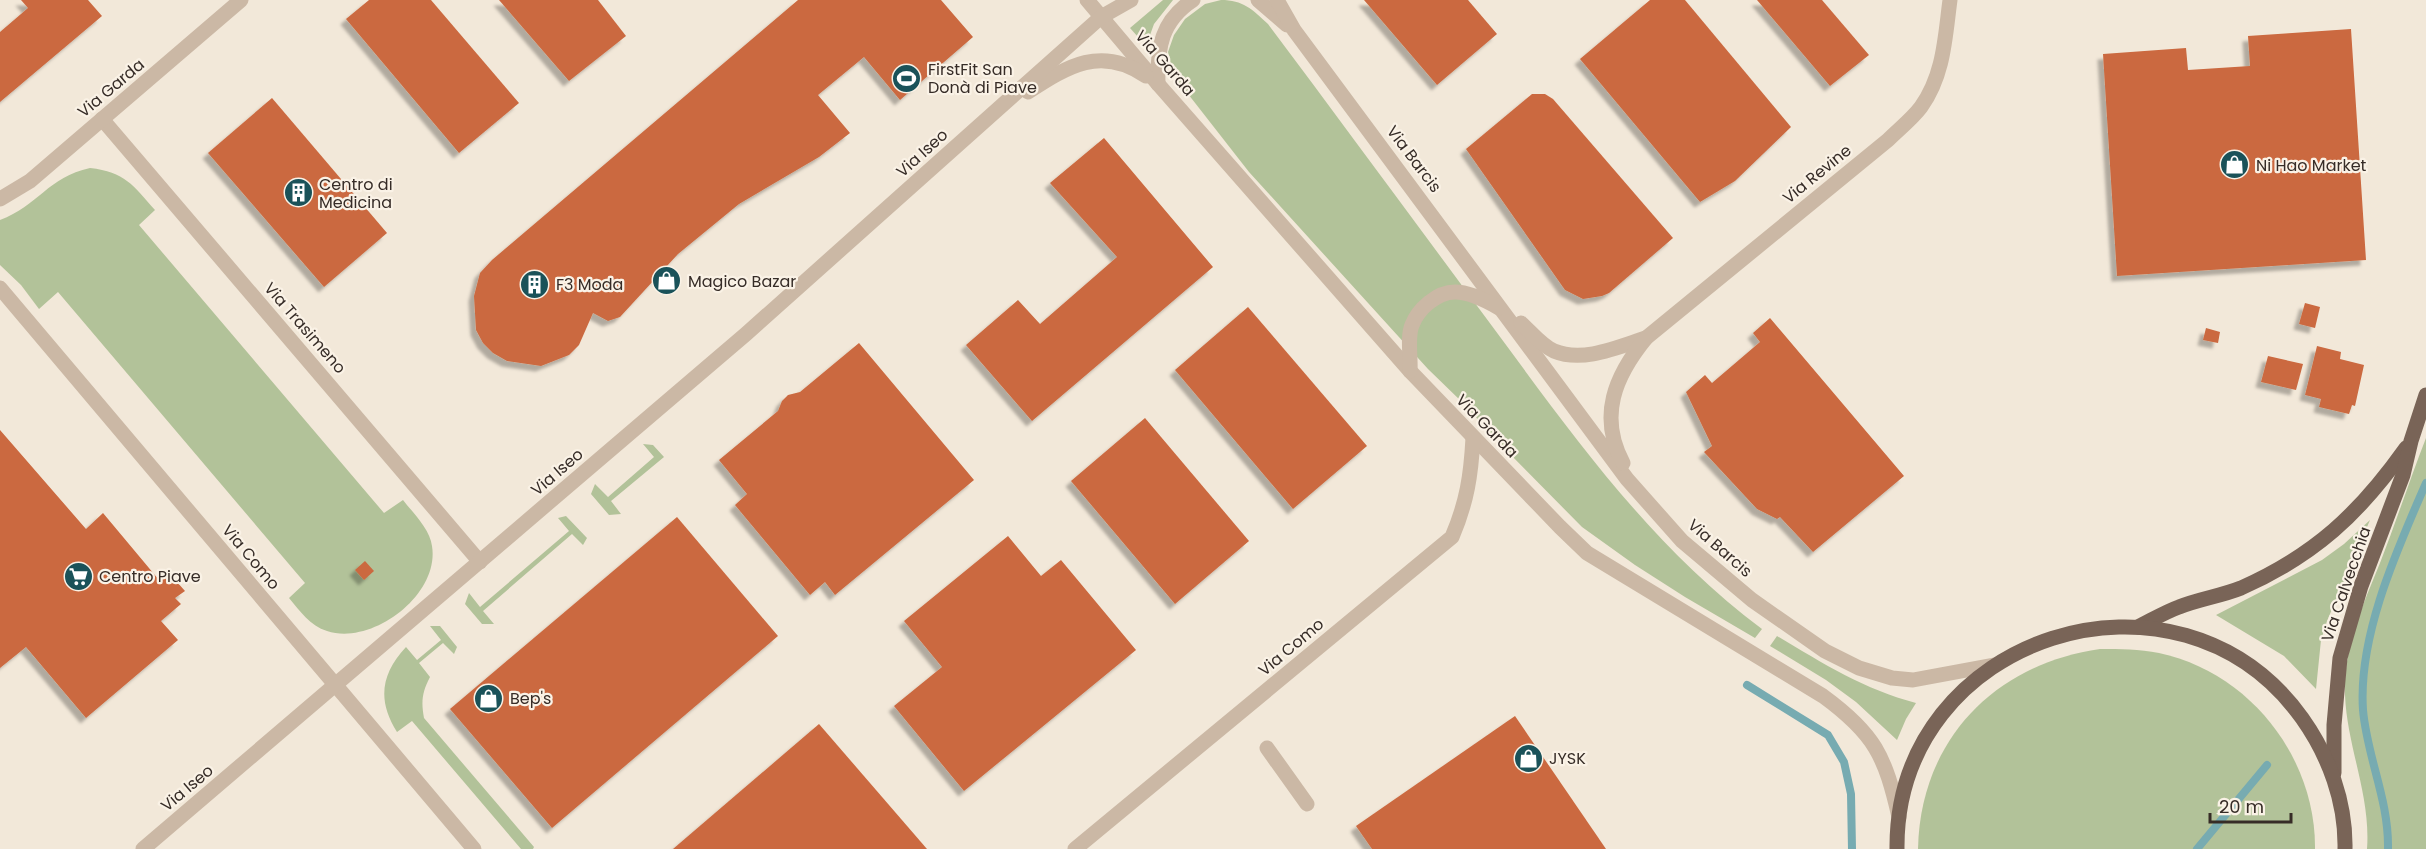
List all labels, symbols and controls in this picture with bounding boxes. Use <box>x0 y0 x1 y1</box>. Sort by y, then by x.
street label: Via Garda <box>1130 25 1200 101</box>
street label: Via Garda <box>73 53 149 123</box>
place label: FirstFit San Donà di Piave <box>928 58 1037 99</box>
sports icon: FirstFit San Donà di Piave <box>891 62 923 94</box>
street label: Via Barcis <box>1381 121 1447 197</box>
street label: Via Iseo <box>891 124 953 182</box>
street label: Via Revine <box>1778 139 1856 209</box>
shop icon: Ni Hao Market <box>2219 149 2251 181</box>
place label: Ni Hao Market <box>2256 154 2367 177</box>
place label: Centro di Medicina <box>319 173 393 214</box>
building icon: Centro di Medicina <box>282 177 314 209</box>
shop icon: Magico Bazar <box>651 265 683 297</box>
building icon: F3 Moda <box>519 268 551 300</box>
place label: Magico Bazar <box>688 270 796 293</box>
place label: F3 Moda <box>556 273 623 296</box>
street label: Via Trasimeno <box>259 277 351 379</box>
street label: Via Garda <box>1451 389 1523 463</box>
street label: Via Iseo <box>526 443 588 501</box>
street label: Via Barcis <box>1683 514 1757 582</box>
street label: Via Como <box>217 519 285 595</box>
street label: Via Calvecchia <box>2316 523 2376 645</box>
supermarket icon: Centro Piave <box>62 560 94 592</box>
place label: Centro Piave <box>99 565 201 588</box>
street label: Via Como <box>1253 613 1329 681</box>
shop icon: Bep's <box>473 682 505 714</box>
place label: Bep's <box>510 687 551 710</box>
shop icon: JYSK <box>1512 742 1544 774</box>
place label: JYSK <box>1549 747 1586 770</box>
street label: Via Iseo <box>156 759 218 817</box>
scale bar <box>2210 786 2291 824</box>
text: 20 m <box>2219 794 2264 819</box>

